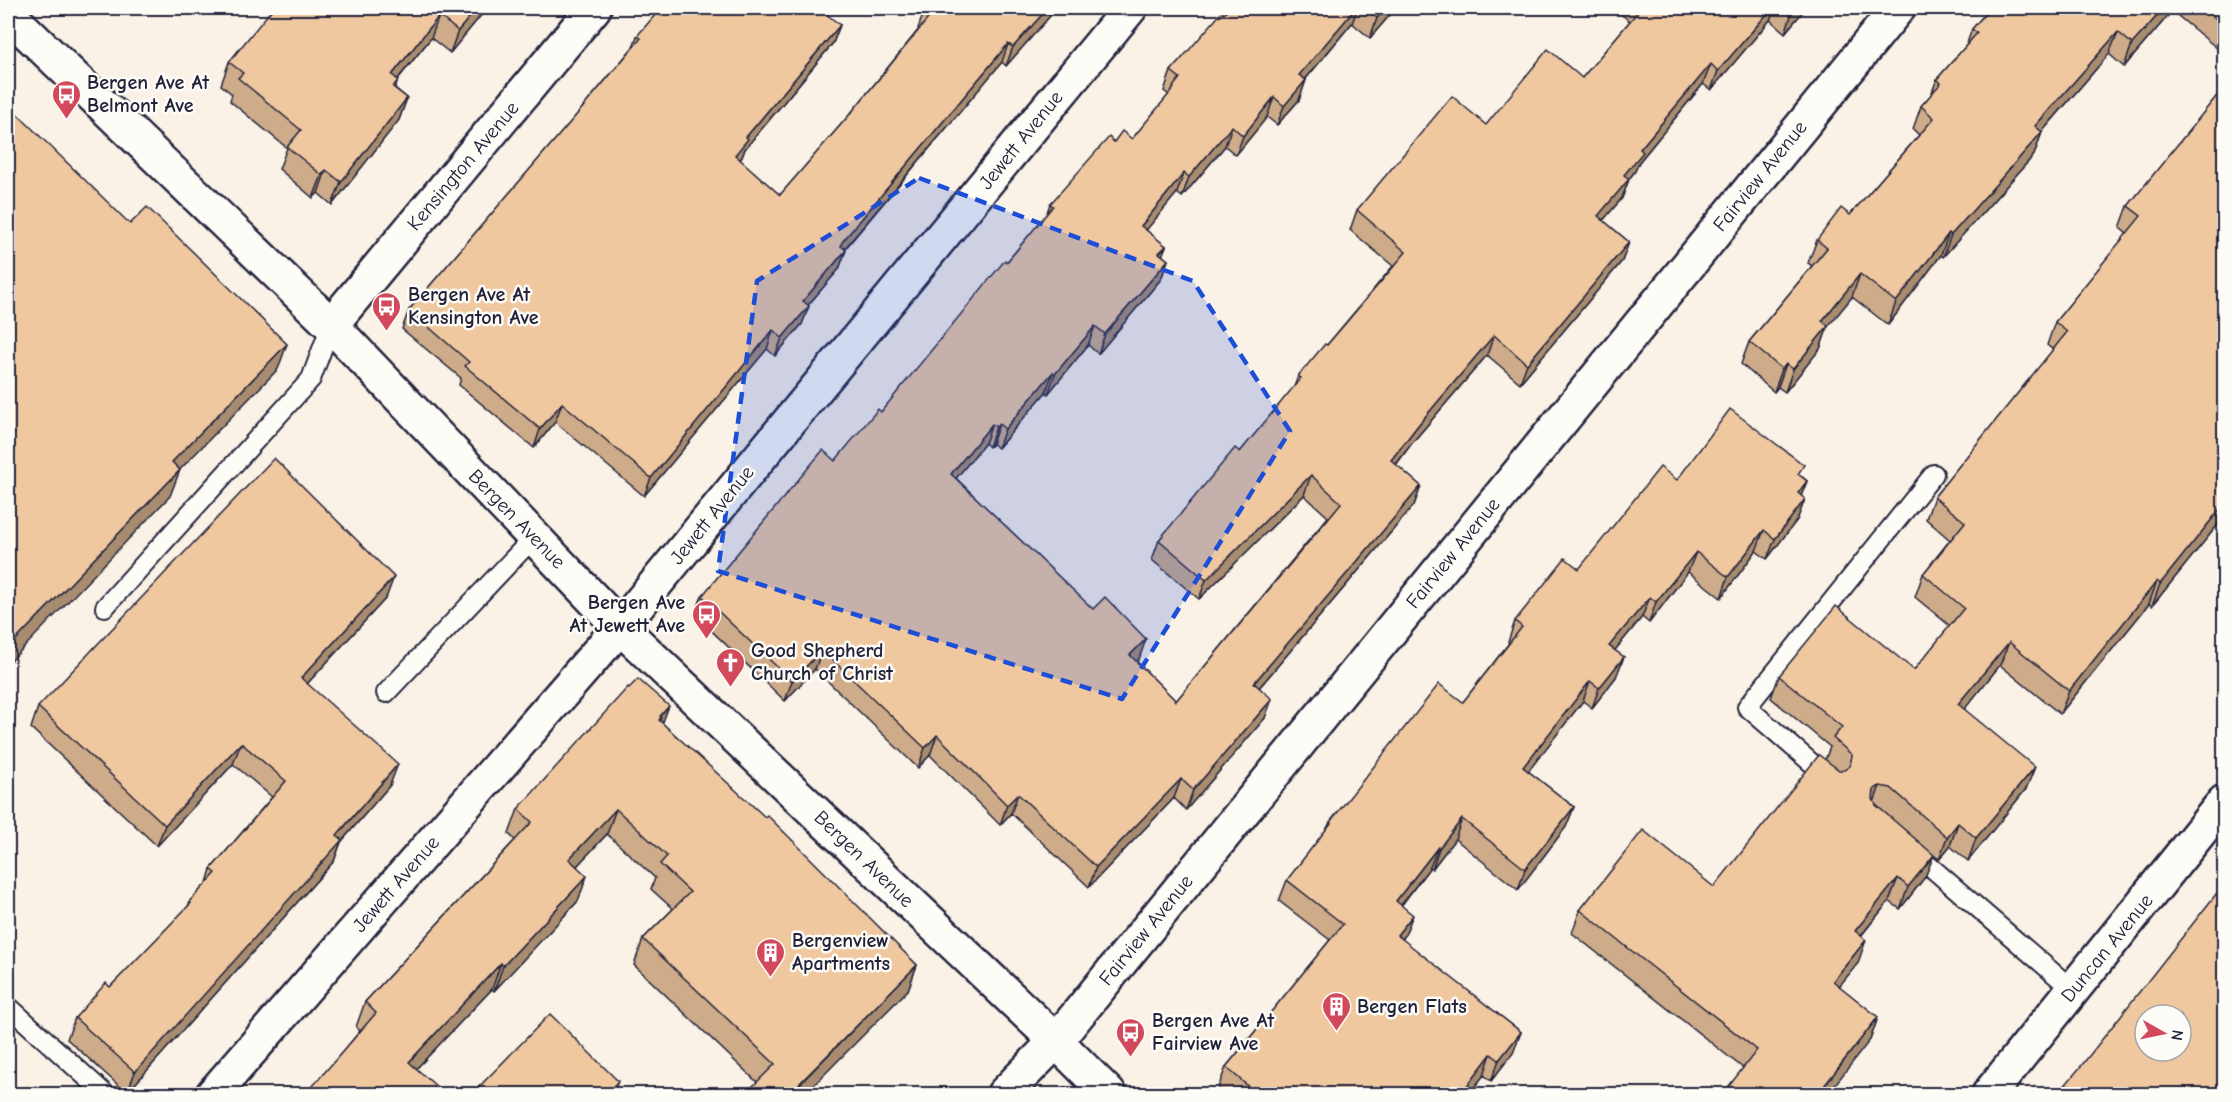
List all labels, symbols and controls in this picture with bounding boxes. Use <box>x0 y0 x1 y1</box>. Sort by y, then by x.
place label: Bergen Ave At Belmont Ave <box>87 71 209 117</box>
bus stop icon: Bergen Ave At Belmont Ave <box>50 78 82 120</box>
street label: Jewett Avenue <box>974 86 1068 194</box>
street label: Kensington Avenue <box>402 97 524 235</box>
street label: Fairview Avenue <box>1708 116 1812 236</box>
place label: Bergen Ave At Kensington Ave <box>408 283 539 329</box>
bus stop icon: Bergen Ave At Kensington Ave <box>371 290 403 332</box>
street label: Jewett Avenue <box>665 461 759 569</box>
street label: Bergen Avenue <box>464 465 570 573</box>
street label: Fairview Avenue <box>1401 493 1505 613</box>
place label: Bergen Ave At Jewett Ave <box>570 591 685 637</box>
bus stop icon: Bergen Ave At Jewett Ave <box>690 598 722 640</box>
place label: Good Shepherd Church of Christ <box>751 639 893 685</box>
church icon: Good Shepherd Church of Christ <box>714 646 746 688</box>
street label: Bergen Avenue <box>810 806 918 912</box>
street label: Jewett Avenue <box>348 831 444 937</box>
street label: Fairview Avenue <box>1094 870 1198 990</box>
street label: Duncan Avenue <box>2056 889 2158 1007</box>
place label: Bergenview Apartments <box>792 929 890 975</box>
building icon: Bergenview Apartments <box>755 936 787 978</box>
building icon: Bergen Flats <box>1320 990 1352 1032</box>
place label: Bergen Flats <box>1357 995 1467 1018</box>
north arrow <box>2133 1003 2193 1063</box>
place label: Bergen Ave At Fairview Ave <box>1152 1009 1274 1055</box>
bus stop icon: Bergen Ave At Fairview Ave <box>1115 1016 1147 1058</box>
text: N <box>2167 1029 2187 1042</box>

